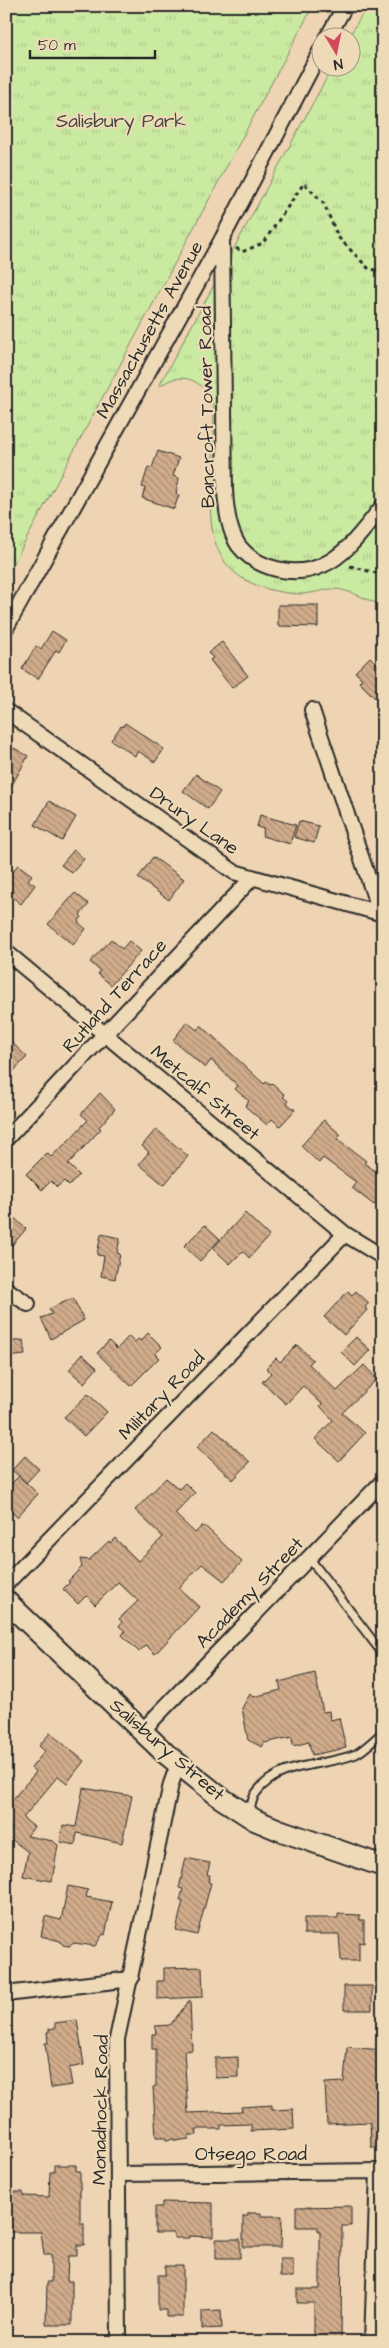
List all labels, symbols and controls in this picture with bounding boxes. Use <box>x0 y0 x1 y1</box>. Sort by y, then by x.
scale bar <box>30 28 155 60</box>
north arrow <box>312 28 362 78</box>
text: 50 m <box>38 35 76 56</box>
text: N <box>332 53 344 74</box>
park label: Salisbury Park <box>56 108 186 136</box>
street label: Massachusetts Avenue <box>90 236 210 424</box>
street label: Bancroft Tower Road <box>192 305 222 508</box>
street label: Drury Lane <box>143 780 244 863</box>
street label: Rutland Terrace <box>56 933 174 1059</box>
street label: Metcalf Street <box>144 1039 266 1147</box>
street label: Military Road <box>113 1345 212 1447</box>
street label: Academy Street <box>190 1531 311 1655</box>
street label: Salisbury Street <box>103 1692 231 1809</box>
street label: Monadnock Road <box>86 2034 116 2185</box>
street label: Otsego Road <box>195 2141 307 2169</box>

